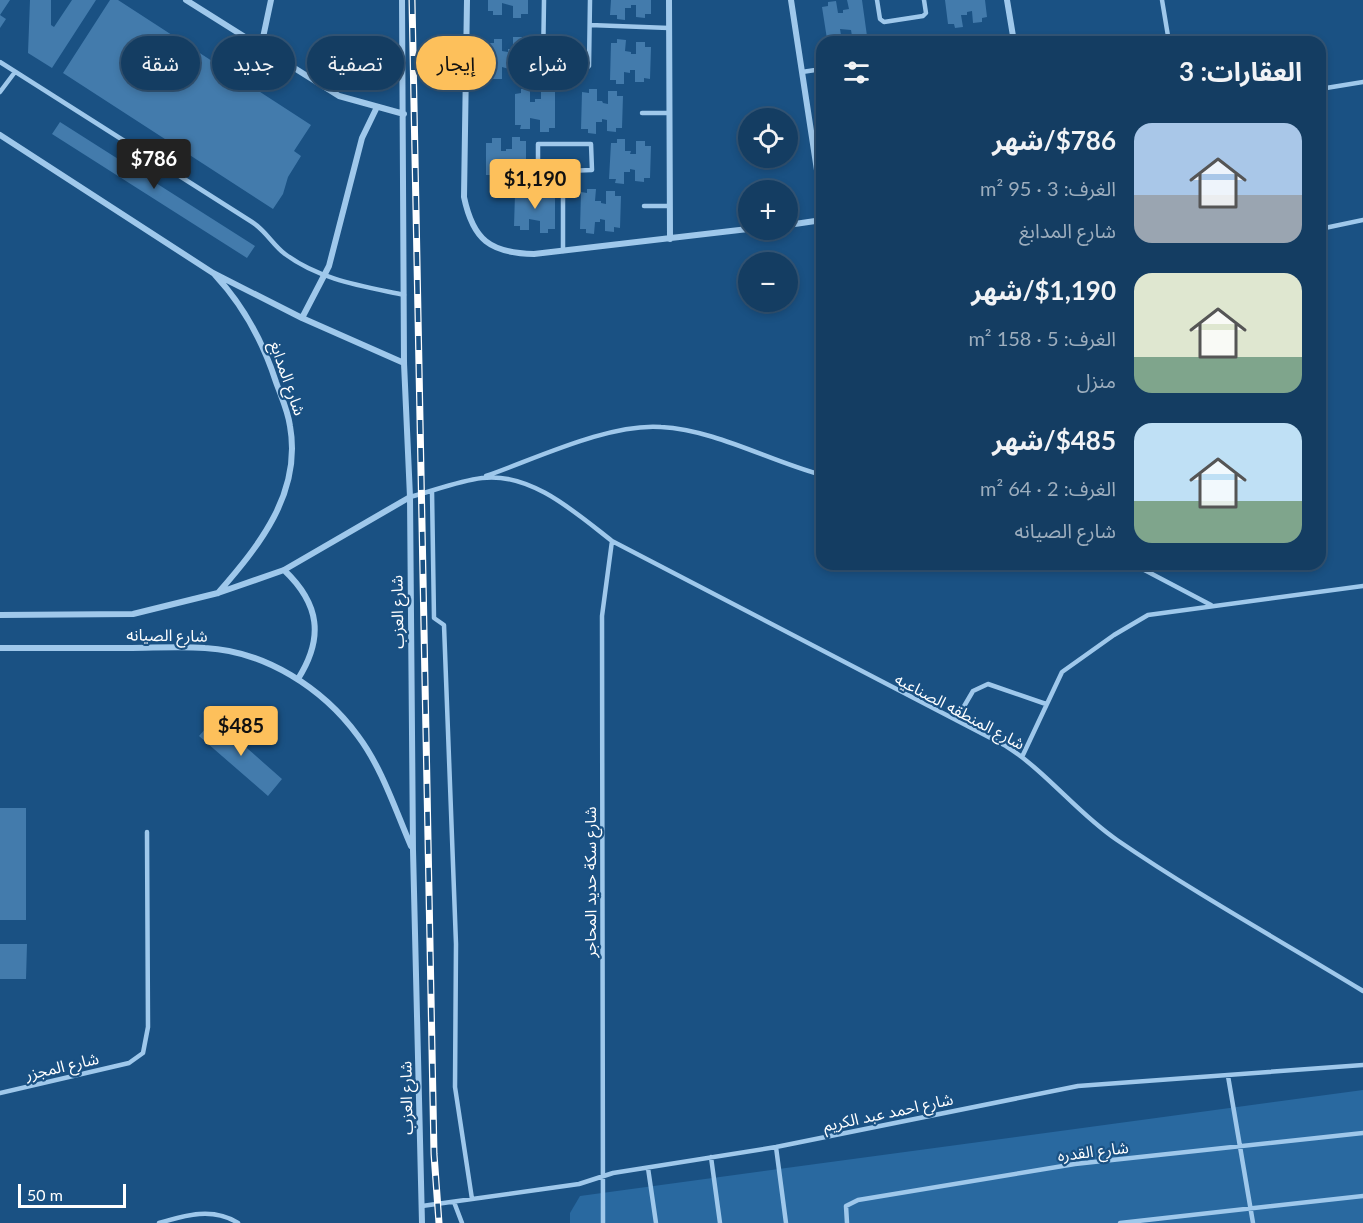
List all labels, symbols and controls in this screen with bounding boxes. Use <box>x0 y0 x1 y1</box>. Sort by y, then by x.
chip: شقة <box>121 36 200 90</box>
chip: جديد <box>212 36 295 90</box>
chip: تصفية <box>307 36 404 90</box>
chip: إيجار <box>416 36 496 90</box>
chip: شراء <box>508 36 588 90</box>
text: العقارات: 3 <box>1179 55 1302 87</box>
icon: filters <box>840 56 873 89</box>
map controls <box>738 108 798 312</box>
button: locate <box>738 108 798 168</box>
text: $786/شهر <box>992 124 1116 156</box>
pin: $786 <box>118 139 190 190</box>
text: $786 <box>131 146 177 170</box>
icon: home <box>1182 147 1254 219</box>
pin: $1,190 <box>486 159 584 210</box>
text: $1,190 <box>504 166 566 190</box>
text: الغرف: 3 · 95 m² <box>980 176 1116 200</box>
button: + <box>738 180 798 240</box>
text: شارع المدابغ <box>1019 218 1116 242</box>
button: − <box>738 252 798 312</box>
text: $1,190/شهر <box>971 274 1116 306</box>
icon: home <box>1182 297 1254 369</box>
text: الغرف: 5 · 158 m² <box>968 326 1116 350</box>
street label: شارع المدابغ <box>263 338 310 419</box>
text: منزل <box>1077 368 1116 392</box>
text: $485/شهر <box>992 424 1116 456</box>
icon: home <box>1182 447 1254 519</box>
text: الغرف: 2 · 64 m² <box>980 476 1116 500</box>
text: شارع الصيانه <box>1015 518 1116 542</box>
street label: شارع العزب <box>386 575 411 649</box>
street label: شارع الصيانه <box>126 624 208 649</box>
street label: شارع المنطقه الصناعيه <box>890 668 1028 756</box>
pin: $485 <box>205 706 277 757</box>
text: $485 <box>218 713 264 737</box>
street label: شارع سكة حديد المحاجر <box>580 807 603 958</box>
street label: شارع المجزر <box>22 1048 101 1087</box>
street label: شارع العزب <box>395 1061 420 1135</box>
street label: شارع احمد عبد الكريم <box>821 1088 955 1138</box>
street label: شارع القدره <box>1056 1137 1130 1168</box>
scale bar <box>18 1181 126 1208</box>
text: 50 m <box>27 1185 63 1204</box>

